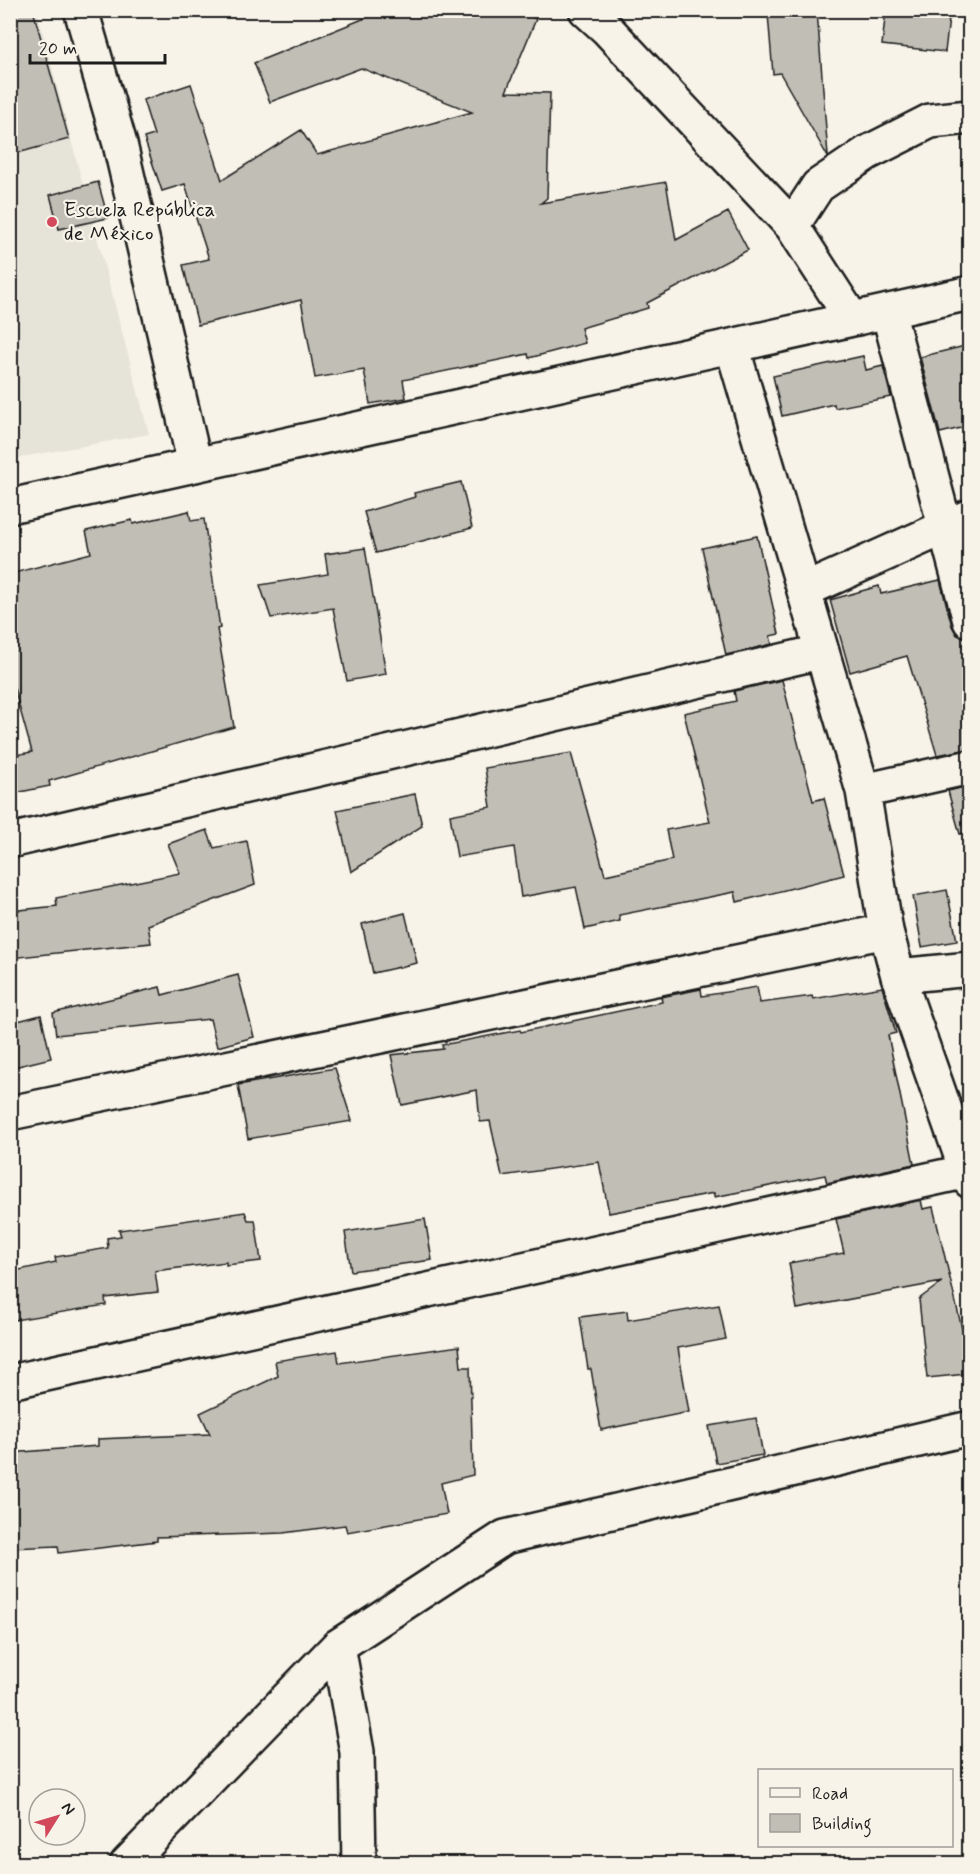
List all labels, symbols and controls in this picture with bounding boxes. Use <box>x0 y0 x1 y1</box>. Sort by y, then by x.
scale bar <box>30 27 165 65</box>
text: 20 m <box>39 37 77 61</box>
place label: Escuela República de México <box>64 196 215 248</box>
marker: Escuela República de México <box>45 215 59 229</box>
legend <box>758 1769 953 1847</box>
text: Road <box>812 1782 848 1806</box>
north arrow <box>27 1787 87 1847</box>
text: N <box>56 1798 79 1819</box>
text: Building <box>812 1812 872 1838</box>

